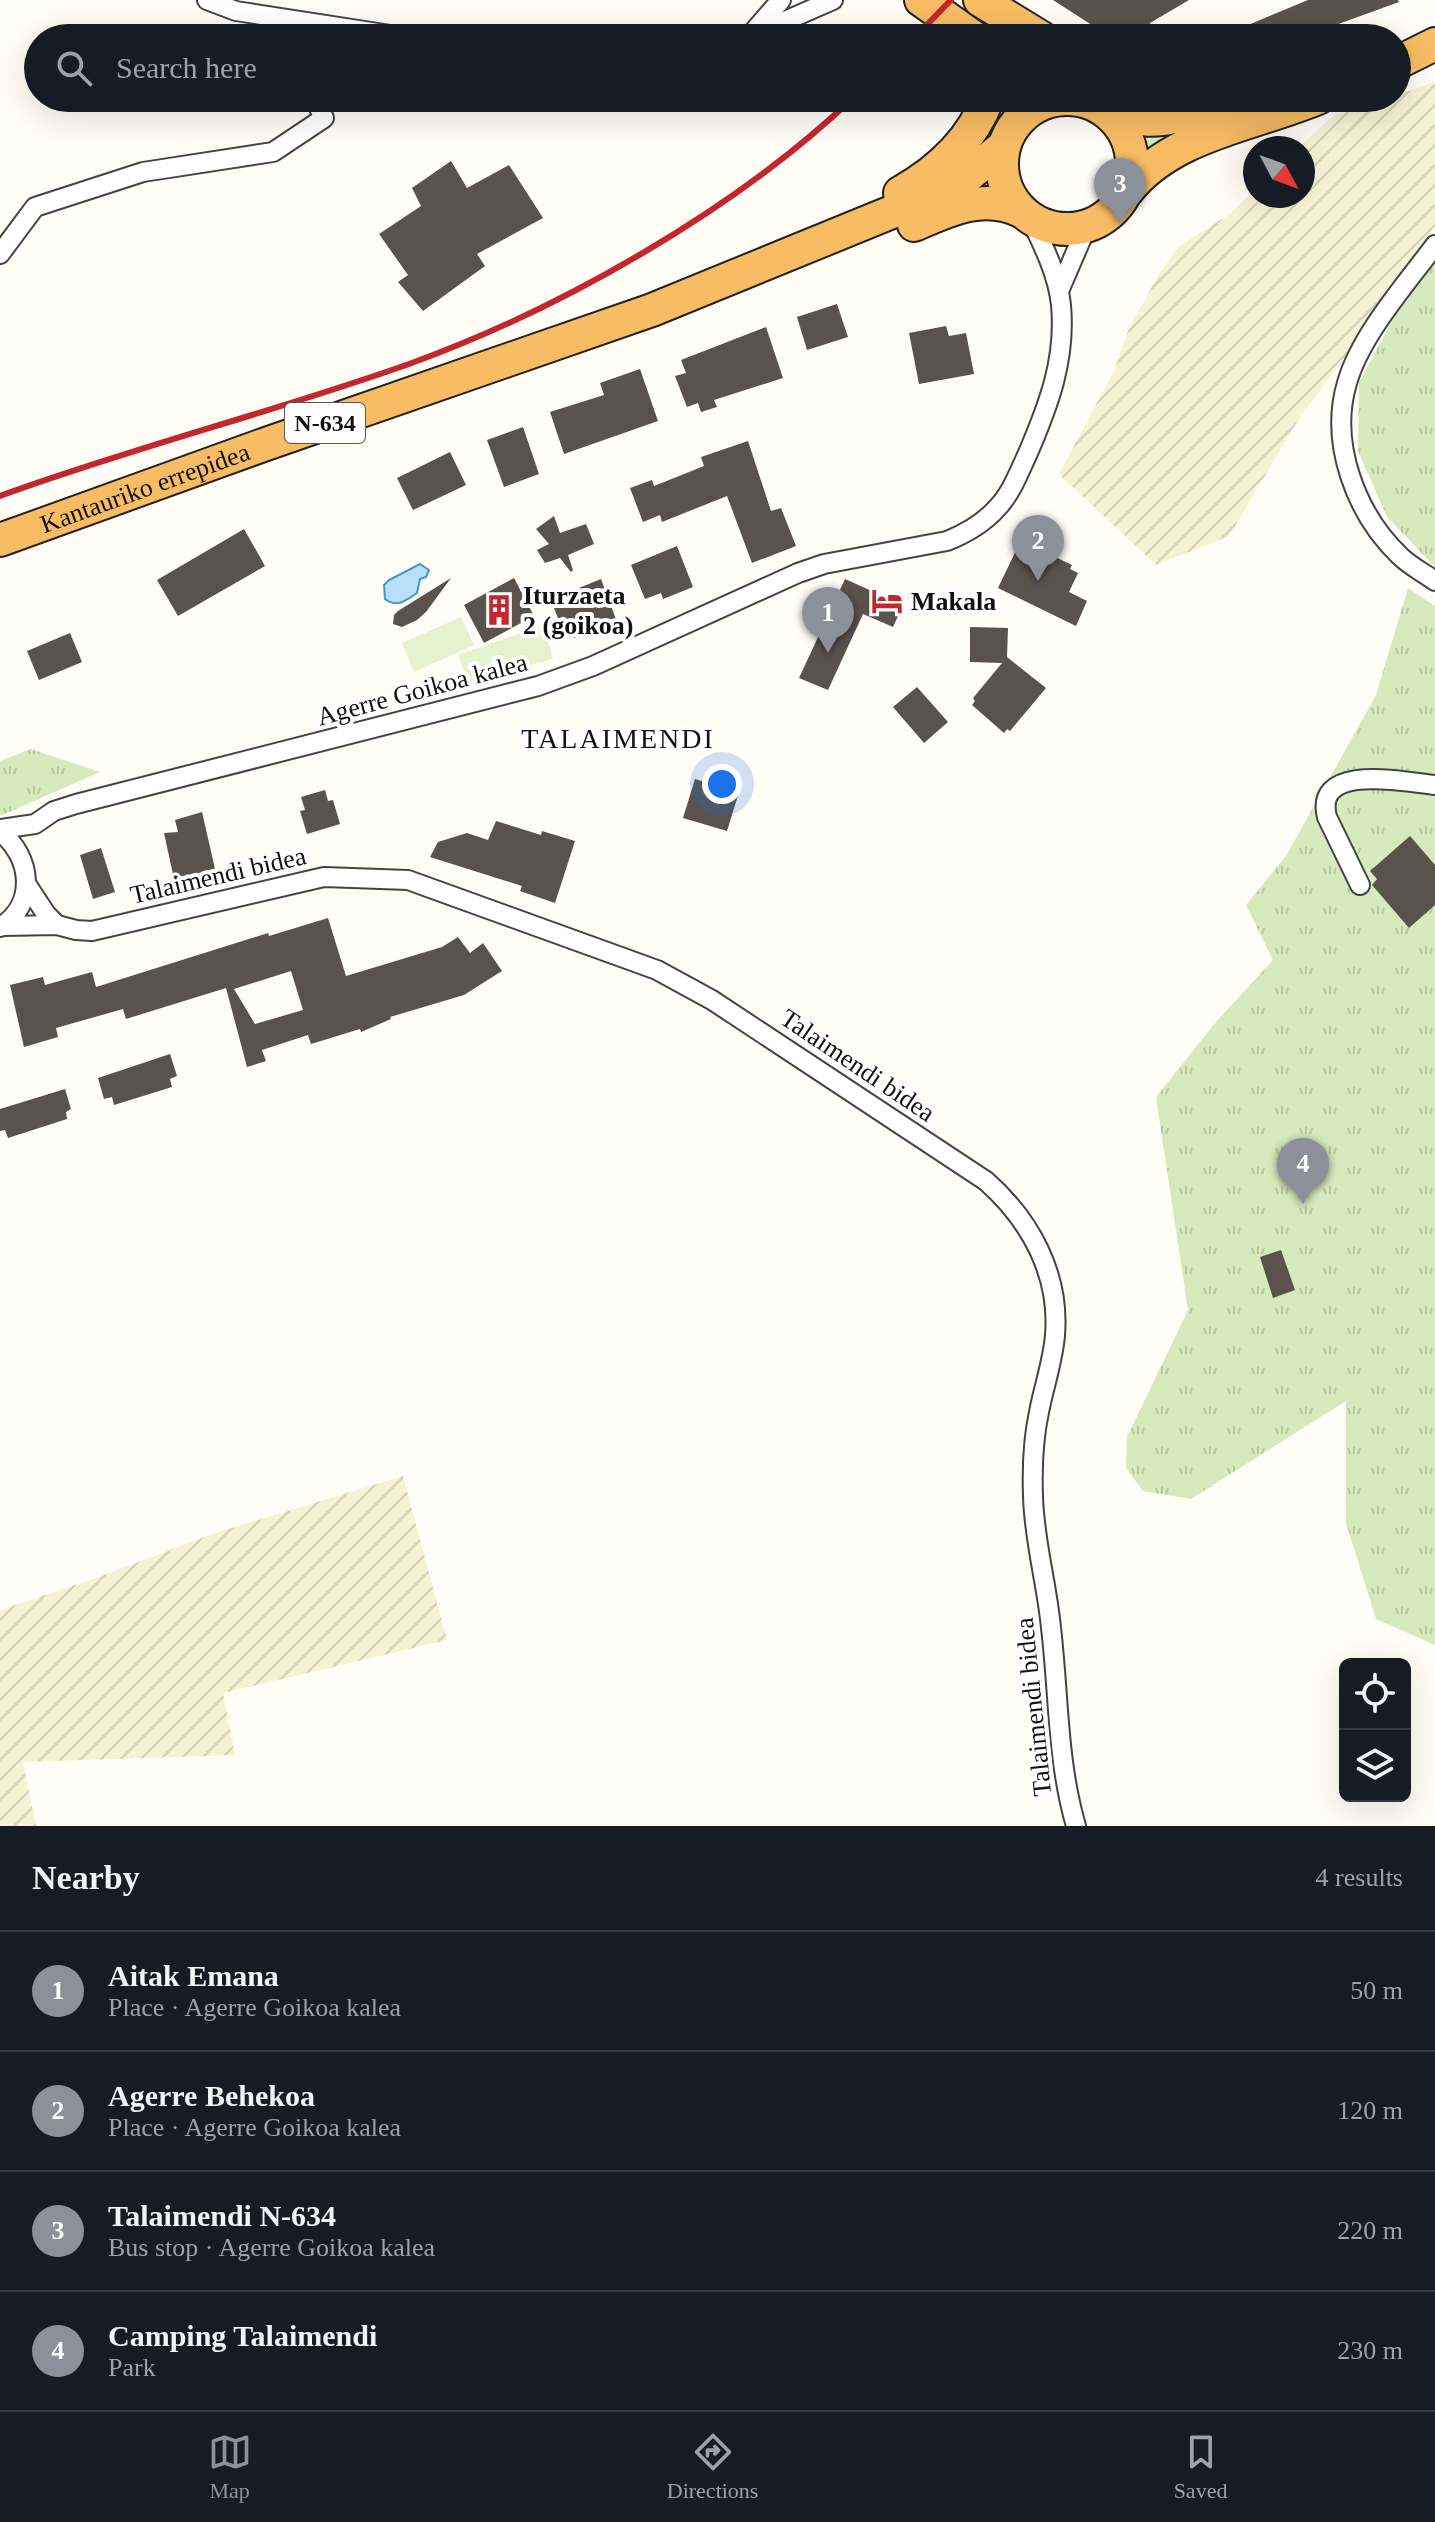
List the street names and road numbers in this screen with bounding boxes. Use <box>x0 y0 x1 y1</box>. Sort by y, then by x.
road number: N-634 <box>285 403 365 443</box>
street label: Kantauriko errepidea <box>37 437 254 539</box>
street label: Agerre Goikoa kalea <box>314 647 531 732</box>
street label: Talaimendi bidea <box>127 841 309 910</box>
street label: Talaimendi bidea <box>775 1003 941 1128</box>
street label: Talaimendi bidea <box>1010 1616 1057 1798</box>

